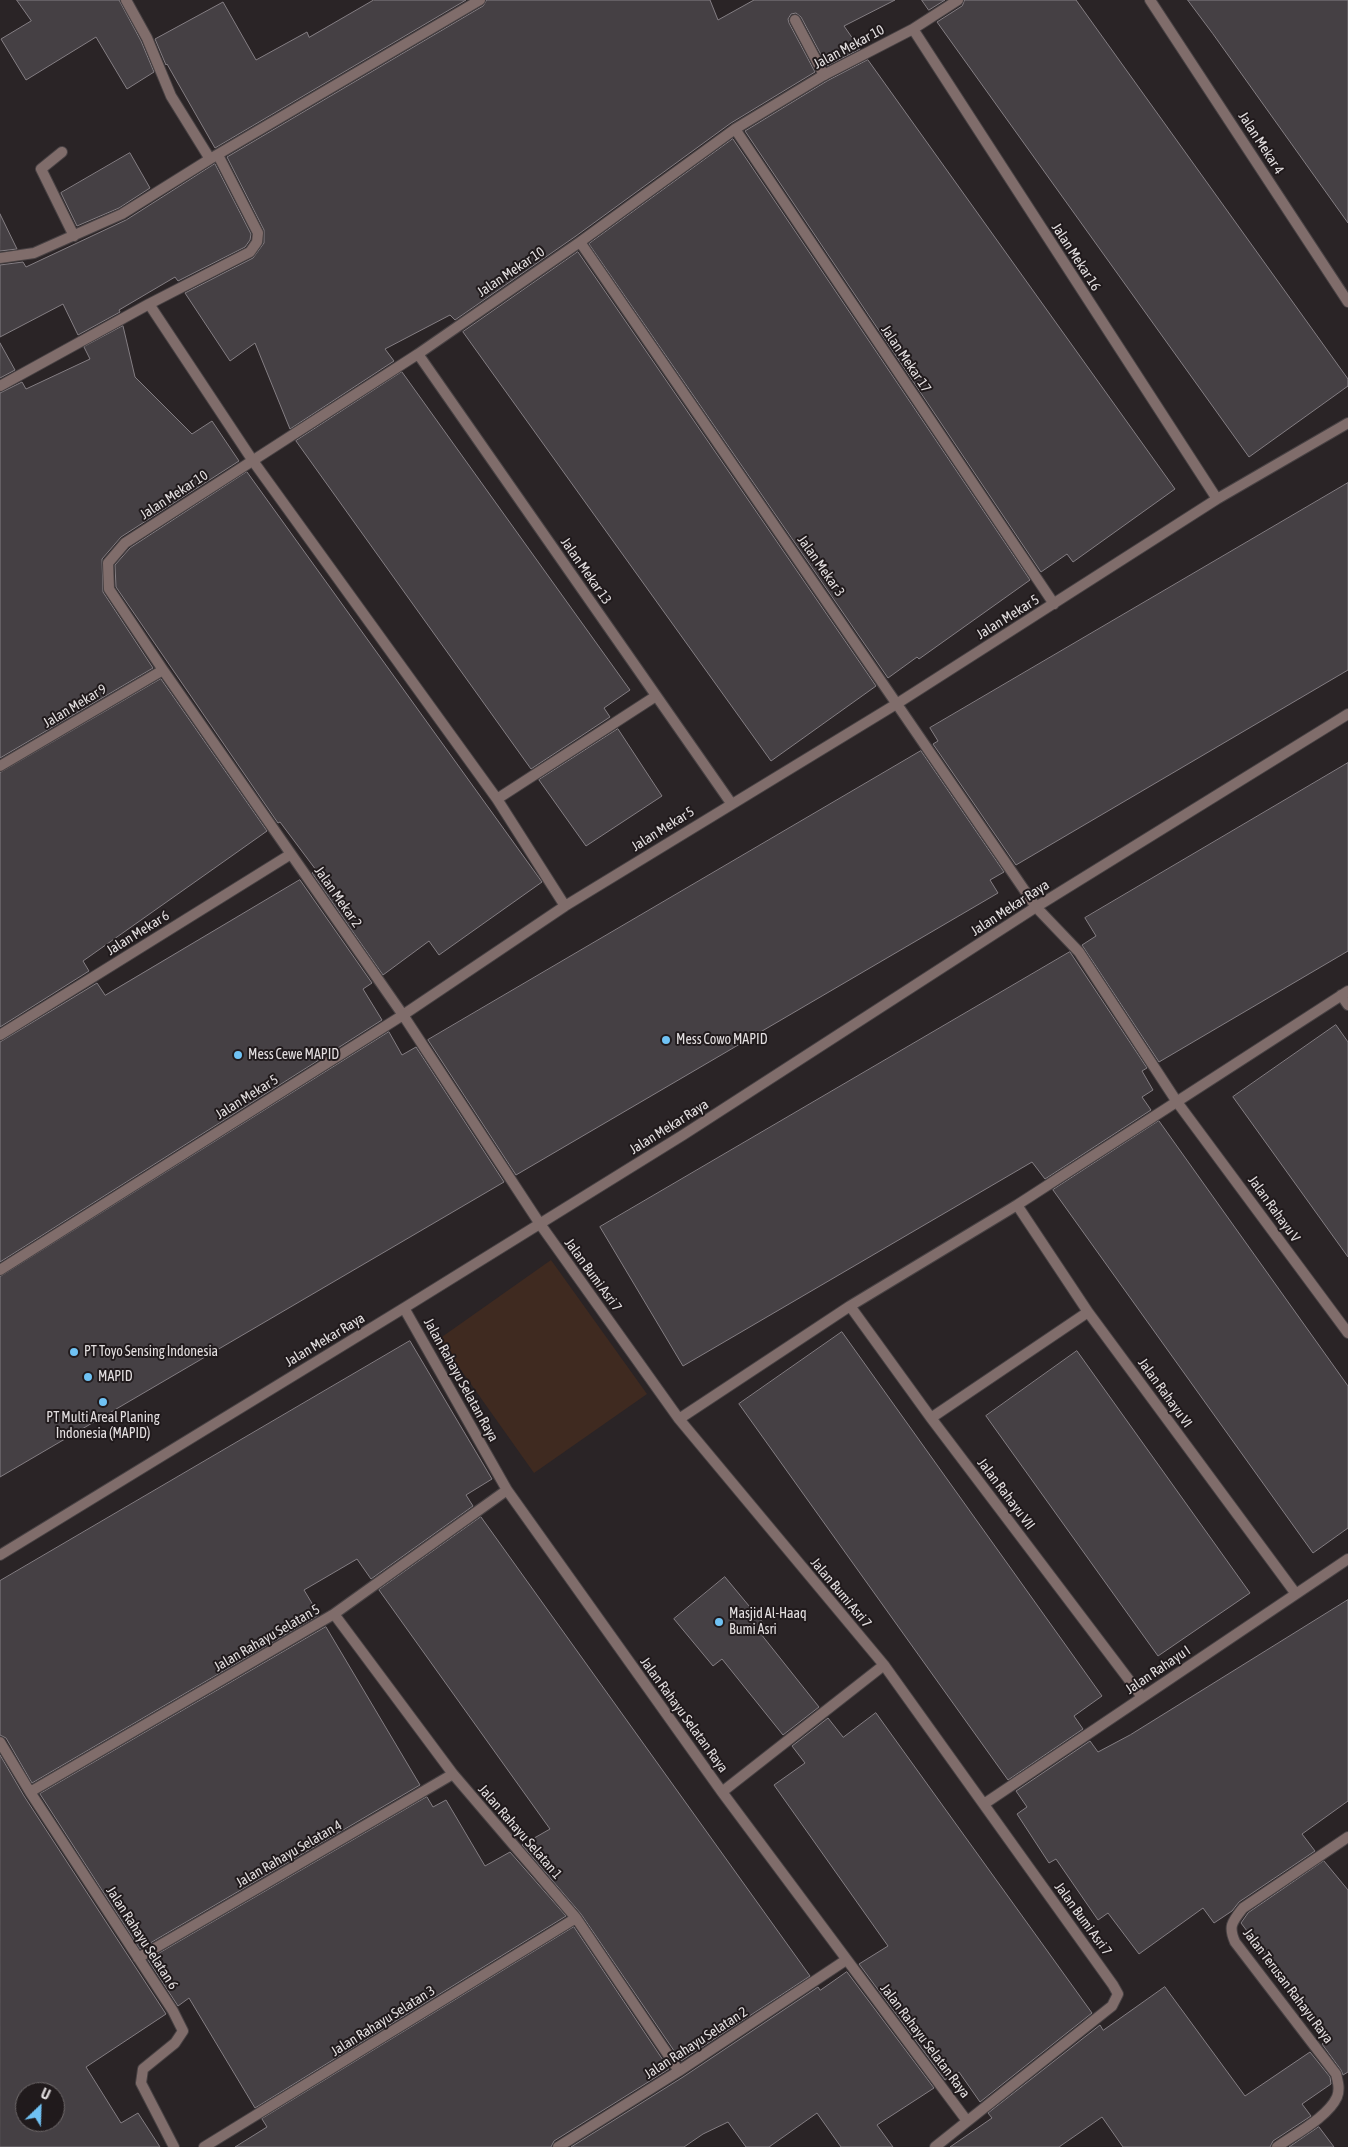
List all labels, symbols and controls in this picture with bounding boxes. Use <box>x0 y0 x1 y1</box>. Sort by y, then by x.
street label: Jalan Mekar 10 <box>811 21 887 73</box>
street label: Jalan Mekar 4 <box>1235 109 1287 177</box>
street label: Jalan Mekar 16 <box>1048 220 1104 294</box>
street label: Jalan Mekar 10 <box>474 243 548 301</box>
street label: Jalan Mekar 17 <box>877 322 935 396</box>
street label: Jalan Mekar 10 <box>137 467 211 523</box>
street label: Jalan Mekar 3 <box>794 532 848 600</box>
street label: Jalan Mekar 13 <box>557 534 615 608</box>
street label: Jalan Mekar 5 <box>973 591 1043 643</box>
street label: Jalan Mekar 9 <box>40 681 110 731</box>
street label: Jalan Mekar 5 <box>628 803 698 855</box>
street label: Jalan Mekar 2 <box>311 863 365 931</box>
street label: Jalan Mekar Raya <box>968 876 1052 940</box>
street label: Jalan Mekar 6 <box>103 907 173 959</box>
place label: Mess Cowo MAPID <box>676 1032 768 1048</box>
marker: Mess Cowo MAPID <box>660 1034 672 1046</box>
place label: Mess Cewe MAPID <box>248 1047 339 1063</box>
marker: Mess Cewe MAPID <box>232 1049 244 1061</box>
street label: Jalan Mekar 5 <box>212 1071 282 1123</box>
street label: Jalan Mekar Raya <box>626 1096 712 1158</box>
street label: Jalan Rahayu V <box>1244 1172 1304 1246</box>
street label: Jalan Bumi Asri 7 <box>561 1235 625 1315</box>
street label: Jalan Mekar Raya <box>282 1310 368 1370</box>
street label: Jalan Rahayu Selatan Raya <box>420 1315 502 1445</box>
place label: PT Toyo Sensing Indonesia <box>84 1344 218 1360</box>
marker: PT Toyo Sensing Indonesia <box>68 1346 80 1358</box>
street label: Jalan Rahayu VI <box>1134 1355 1196 1431</box>
place label: MAPID <box>98 1369 133 1385</box>
marker: MAPID <box>82 1371 94 1383</box>
marker: PT Multi Areal Planing Indonesia (MAPID) <box>97 1396 109 1408</box>
place label: PT Multi Areal Planing Indonesia (MAPID) <box>46 1410 160 1442</box>
street label: Jalan Rahayu VII <box>974 1455 1038 1533</box>
street label: Jalan Bumi Asri 7 <box>807 1555 875 1631</box>
street label: Jalan Rahayu Selatan 5 <box>211 1601 323 1675</box>
place label: Masjid Al-Haaq Bumi Asri <box>729 1606 807 1638</box>
marker: Masjid Al-Haaq Bumi Asri <box>713 1616 725 1628</box>
street label: Jalan Rahayu I <box>1122 1642 1194 1698</box>
street label: Jalan Rahayu Selatan Raya <box>636 1654 732 1776</box>
street label: Jalan Rahayu Selatan 1 <box>474 1781 566 1883</box>
street label: Jalan Rahayu Selatan 4 <box>233 1817 345 1891</box>
street label: Jalan Bumi Asri 7 <box>1051 1879 1115 1959</box>
street label: Jalan Rahayu Selatan 6 <box>102 1883 182 1993</box>
street label: Jalan Terusan Rahayu Raya <box>1239 1925 1337 2047</box>
street label: Jalan Rahayu Selatan Raya <box>877 1981 973 2101</box>
street label: Jalan Rahayu Selatan 3 <box>328 1982 438 2060</box>
street label: Jalan Rahayu Selatan 2 <box>641 2003 751 2083</box>
north arrow <box>15 2082 65 2132</box>
text: U <box>39 2085 53 2103</box>

